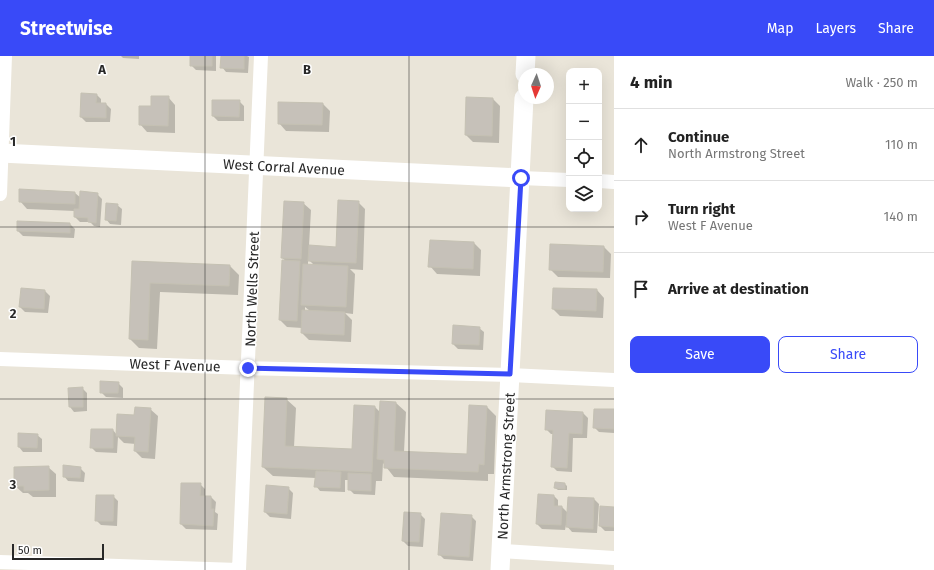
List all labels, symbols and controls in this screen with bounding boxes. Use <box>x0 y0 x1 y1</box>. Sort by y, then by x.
text: Streetwise <box>20 17 113 40</box>
text: Map <box>767 20 793 37</box>
text: Layers <box>815 20 856 37</box>
text: Share <box>878 20 914 37</box>
text: A <box>97 62 106 77</box>
text: B <box>303 62 311 77</box>
north arrow <box>518 68 554 104</box>
map controls <box>566 68 602 212</box>
button: + <box>566 68 602 104</box>
text: 4 min <box>630 72 673 93</box>
text: Walk · 250 m <box>845 75 918 90</box>
button: − <box>566 104 602 140</box>
text: Continue <box>668 128 729 146</box>
text: 1 <box>10 134 16 149</box>
icon: ahead <box>630 134 652 156</box>
text: 110 m <box>885 137 918 152</box>
button: locate <box>566 140 602 176</box>
text: North Armstrong Street <box>668 146 805 161</box>
street label: West Corral Avenue <box>223 156 345 179</box>
route start <box>512 169 530 187</box>
button: layers <box>566 176 602 212</box>
text: Turn right <box>668 200 735 218</box>
icon: right <box>630 206 652 228</box>
text: 140 m <box>884 209 918 224</box>
text: West F Avenue <box>668 218 753 233</box>
street label: North Wells Street <box>242 230 263 347</box>
icon: arrive <box>630 278 652 300</box>
text: Arrive at destination <box>668 280 809 298</box>
text: 2 <box>10 306 17 321</box>
button: Save <box>630 336 770 373</box>
button: Share <box>778 336 918 373</box>
street label: West F Avenue <box>129 355 221 376</box>
route end <box>239 359 257 377</box>
street label: North Armstrong Street <box>494 391 519 540</box>
text: 3 <box>9 477 17 492</box>
scale bar <box>12 542 104 561</box>
text: 50 m <box>18 544 42 557</box>

